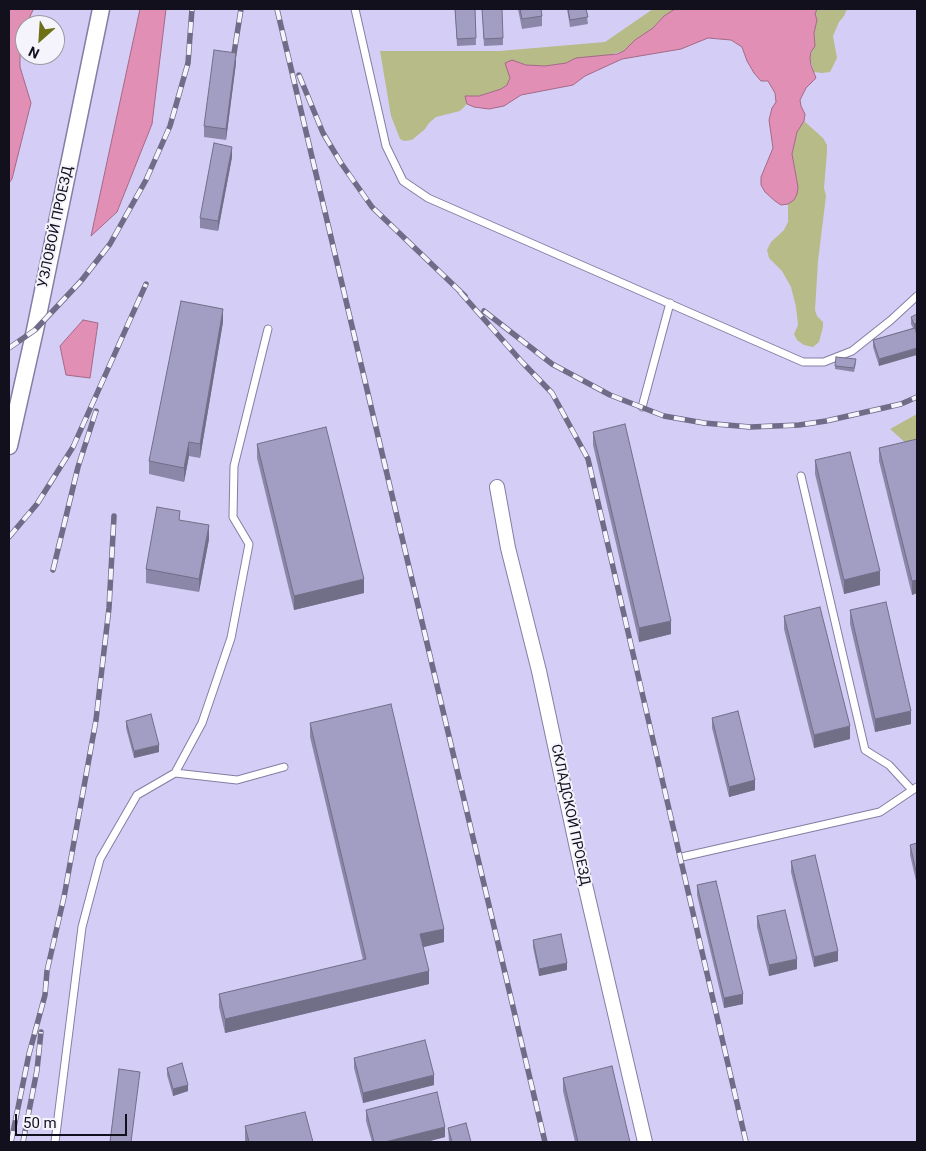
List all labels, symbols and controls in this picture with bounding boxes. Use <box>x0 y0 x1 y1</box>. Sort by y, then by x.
north arrow <box>15 15 65 65</box>
text: N <box>26 43 42 62</box>
street label: УЗЛОВОЙ ПРОЕЗД <box>35 165 77 289</box>
street label: СКЛАДСКОЙ ПРОЕЗД <box>547 743 593 887</box>
scale bar <box>18 1104 130 1136</box>
text: 50 m <box>23 1114 57 1132</box>

